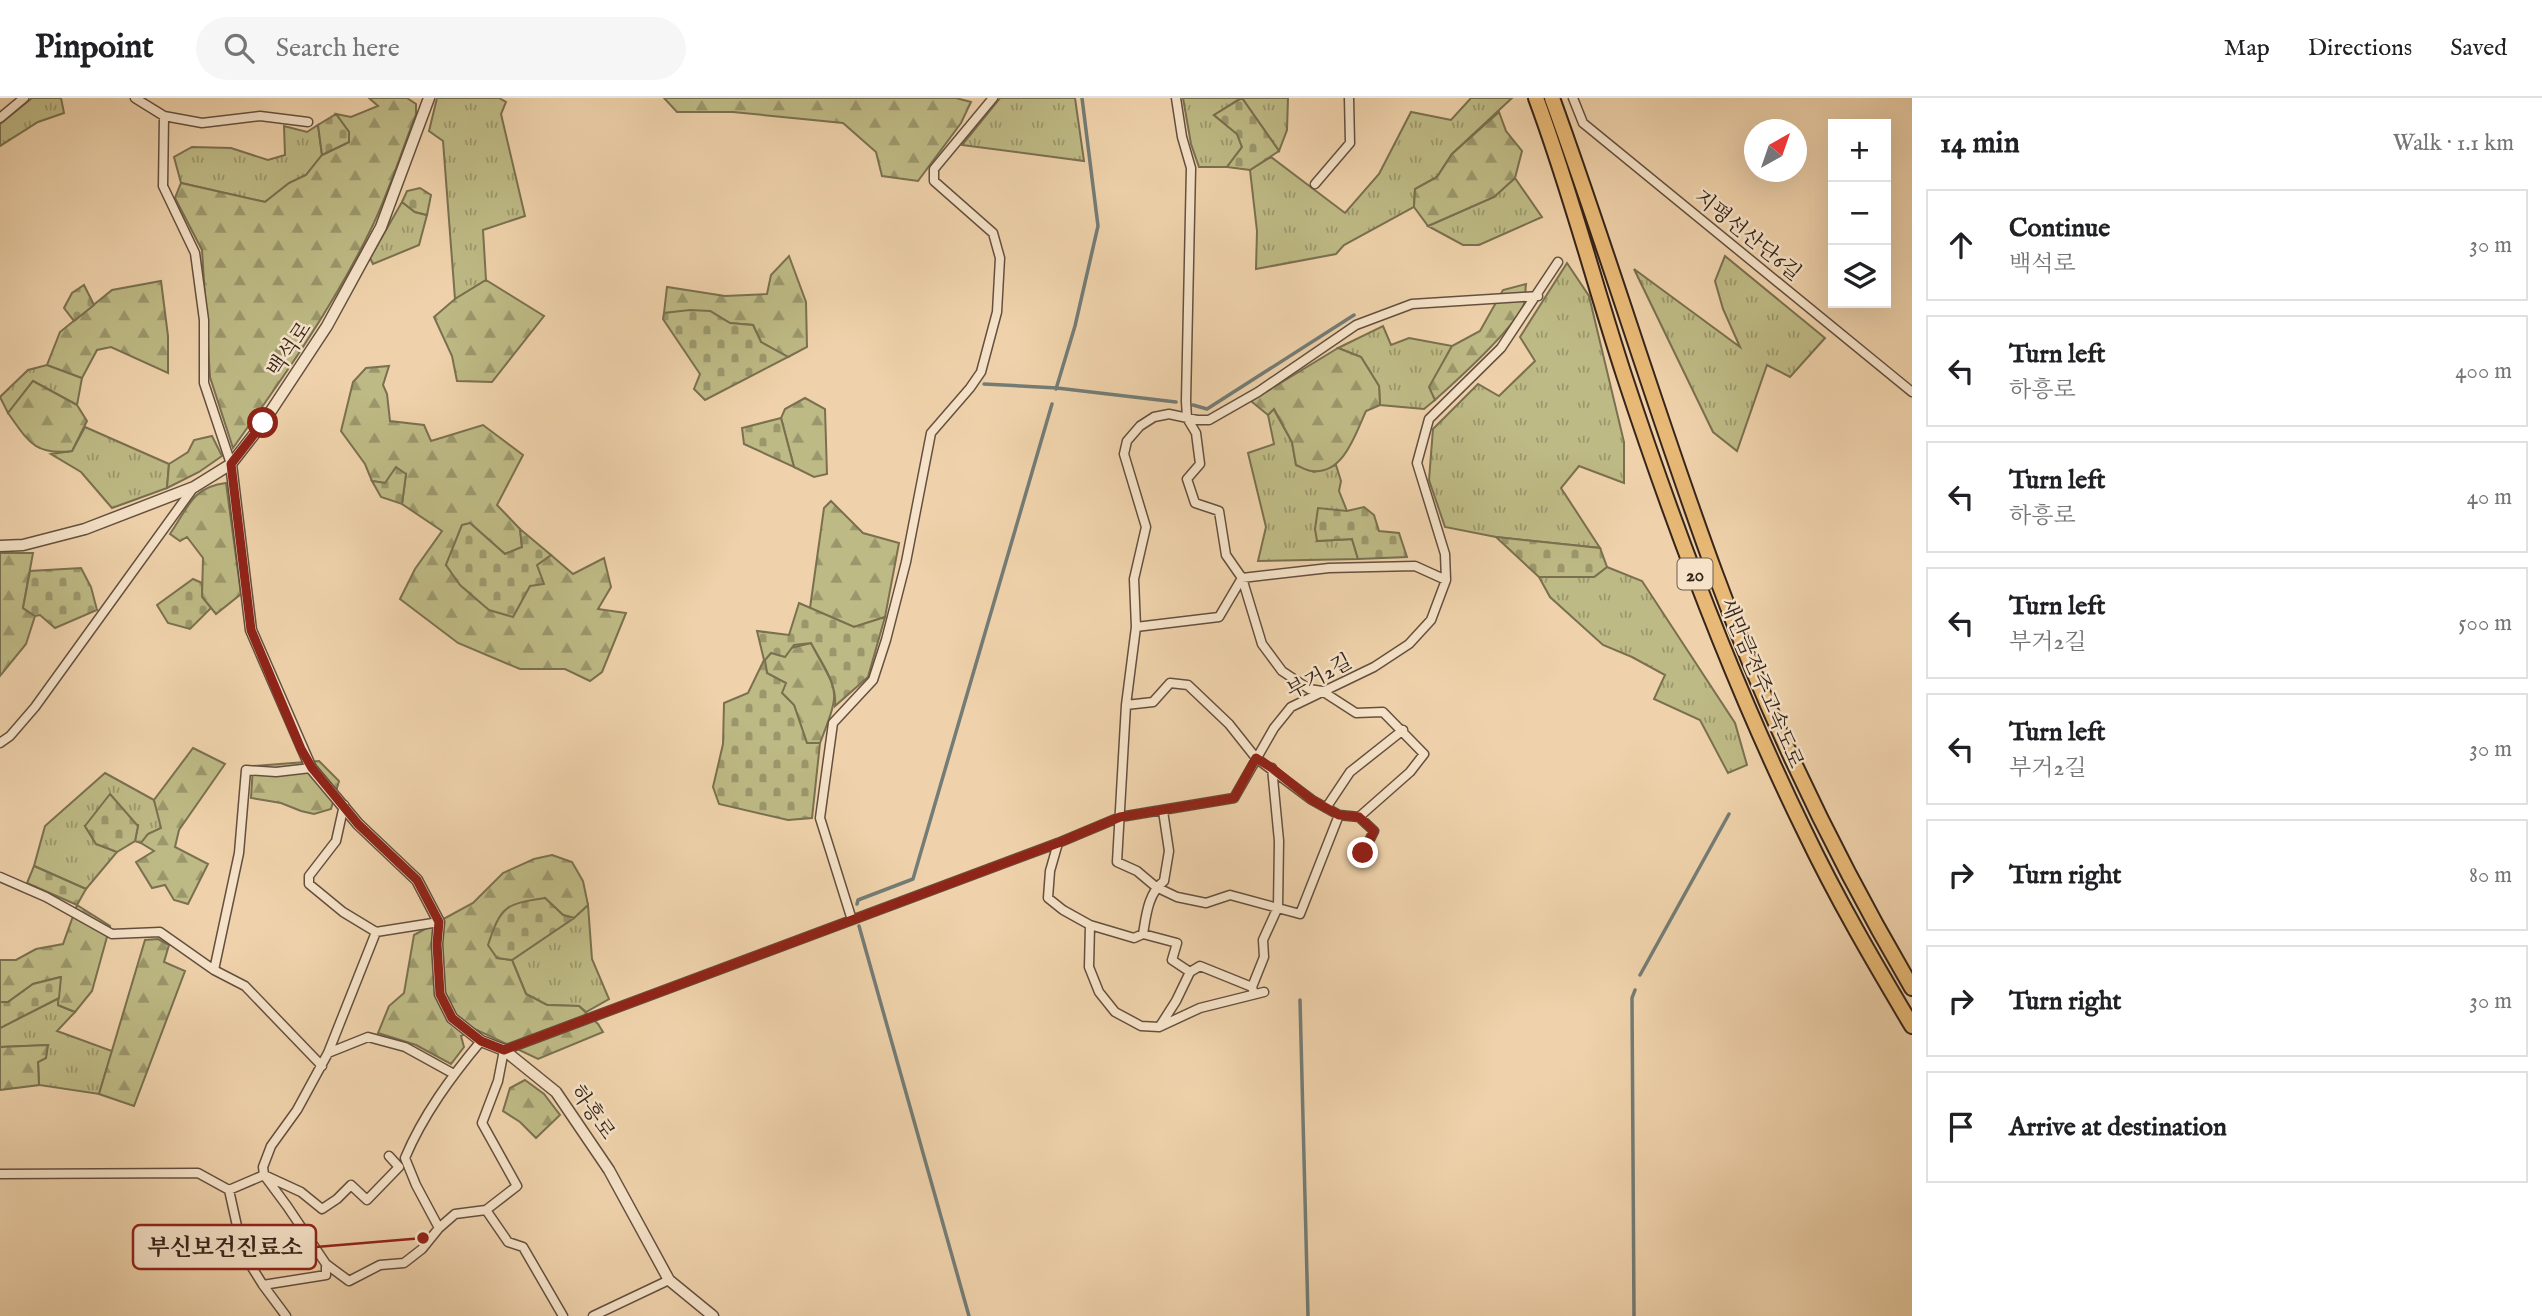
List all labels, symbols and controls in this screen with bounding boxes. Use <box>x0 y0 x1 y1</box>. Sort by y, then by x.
search box <box>196 17 686 80</box>
text: Pinpoint <box>35 27 154 69</box>
icon: search <box>220 29 258 67</box>
text: Search here <box>276 32 400 65</box>
text: Map <box>2224 33 2270 64</box>
text: Directions <box>2308 33 2412 64</box>
text: Saved <box>2450 33 2507 64</box>
north arrow <box>1744 119 1807 182</box>
map controls <box>1828 119 1891 308</box>
button: + <box>1828 119 1891 182</box>
text: 14 min <box>1940 125 2020 163</box>
text: Walk · 1.1 km <box>2393 129 2514 158</box>
button: − <box>1828 182 1891 245</box>
street label: 지평선산단6길 <box>1688 185 1806 288</box>
text: Continue <box>2009 212 2110 245</box>
icon: ahead <box>1942 226 1980 264</box>
text: 30 m <box>2469 231 2512 260</box>
button: layers <box>1828 245 1891 308</box>
text: 백석로 <box>2009 250 2076 279</box>
street label: 백석로 <box>262 317 318 383</box>
text: Turn left <box>2009 338 2106 371</box>
icon: left <box>1942 352 1980 390</box>
text: 400 m <box>2455 357 2512 386</box>
text: 하흥로 <box>2009 376 2076 405</box>
route start <box>247 407 278 438</box>
text: Turn left <box>2009 464 2106 497</box>
icon: left <box>1942 478 1980 516</box>
text: 40 m <box>2467 483 2512 512</box>
text: 하흥로 <box>2009 502 2076 531</box>
road number: 20 <box>1678 559 1712 589</box>
text: Turn left <box>2009 590 2106 623</box>
street label: 새만금전주고속도로 <box>1713 594 1809 773</box>
icon: left <box>1942 604 1980 642</box>
text: 500 m <box>2458 609 2512 638</box>
text: 부거2길 <box>2009 628 2086 657</box>
street label: 부거2길 <box>1282 649 1357 706</box>
text: Turn left <box>2009 716 2106 749</box>
icon: left <box>1942 730 1980 768</box>
text: 30 m <box>2469 735 2512 764</box>
text: 부거2길 <box>2009 754 2086 783</box>
route end <box>1347 837 1378 868</box>
icon: right <box>1942 856 1980 894</box>
text: Turn right <box>2009 859 2122 892</box>
text: 80 m <box>2469 861 2512 890</box>
icon: right <box>1942 982 1980 1020</box>
text: Turn right <box>2009 985 2122 1018</box>
text: 30 m <box>2469 987 2512 1016</box>
street label: 하흥로 <box>563 1080 620 1146</box>
icon: arrive <box>1942 1108 1980 1146</box>
text: Arrive at destination <box>2009 1111 2227 1144</box>
callout: 부신보건진료소 <box>133 1225 316 1269</box>
text: 부신보건진료소 <box>147 1234 303 1263</box>

